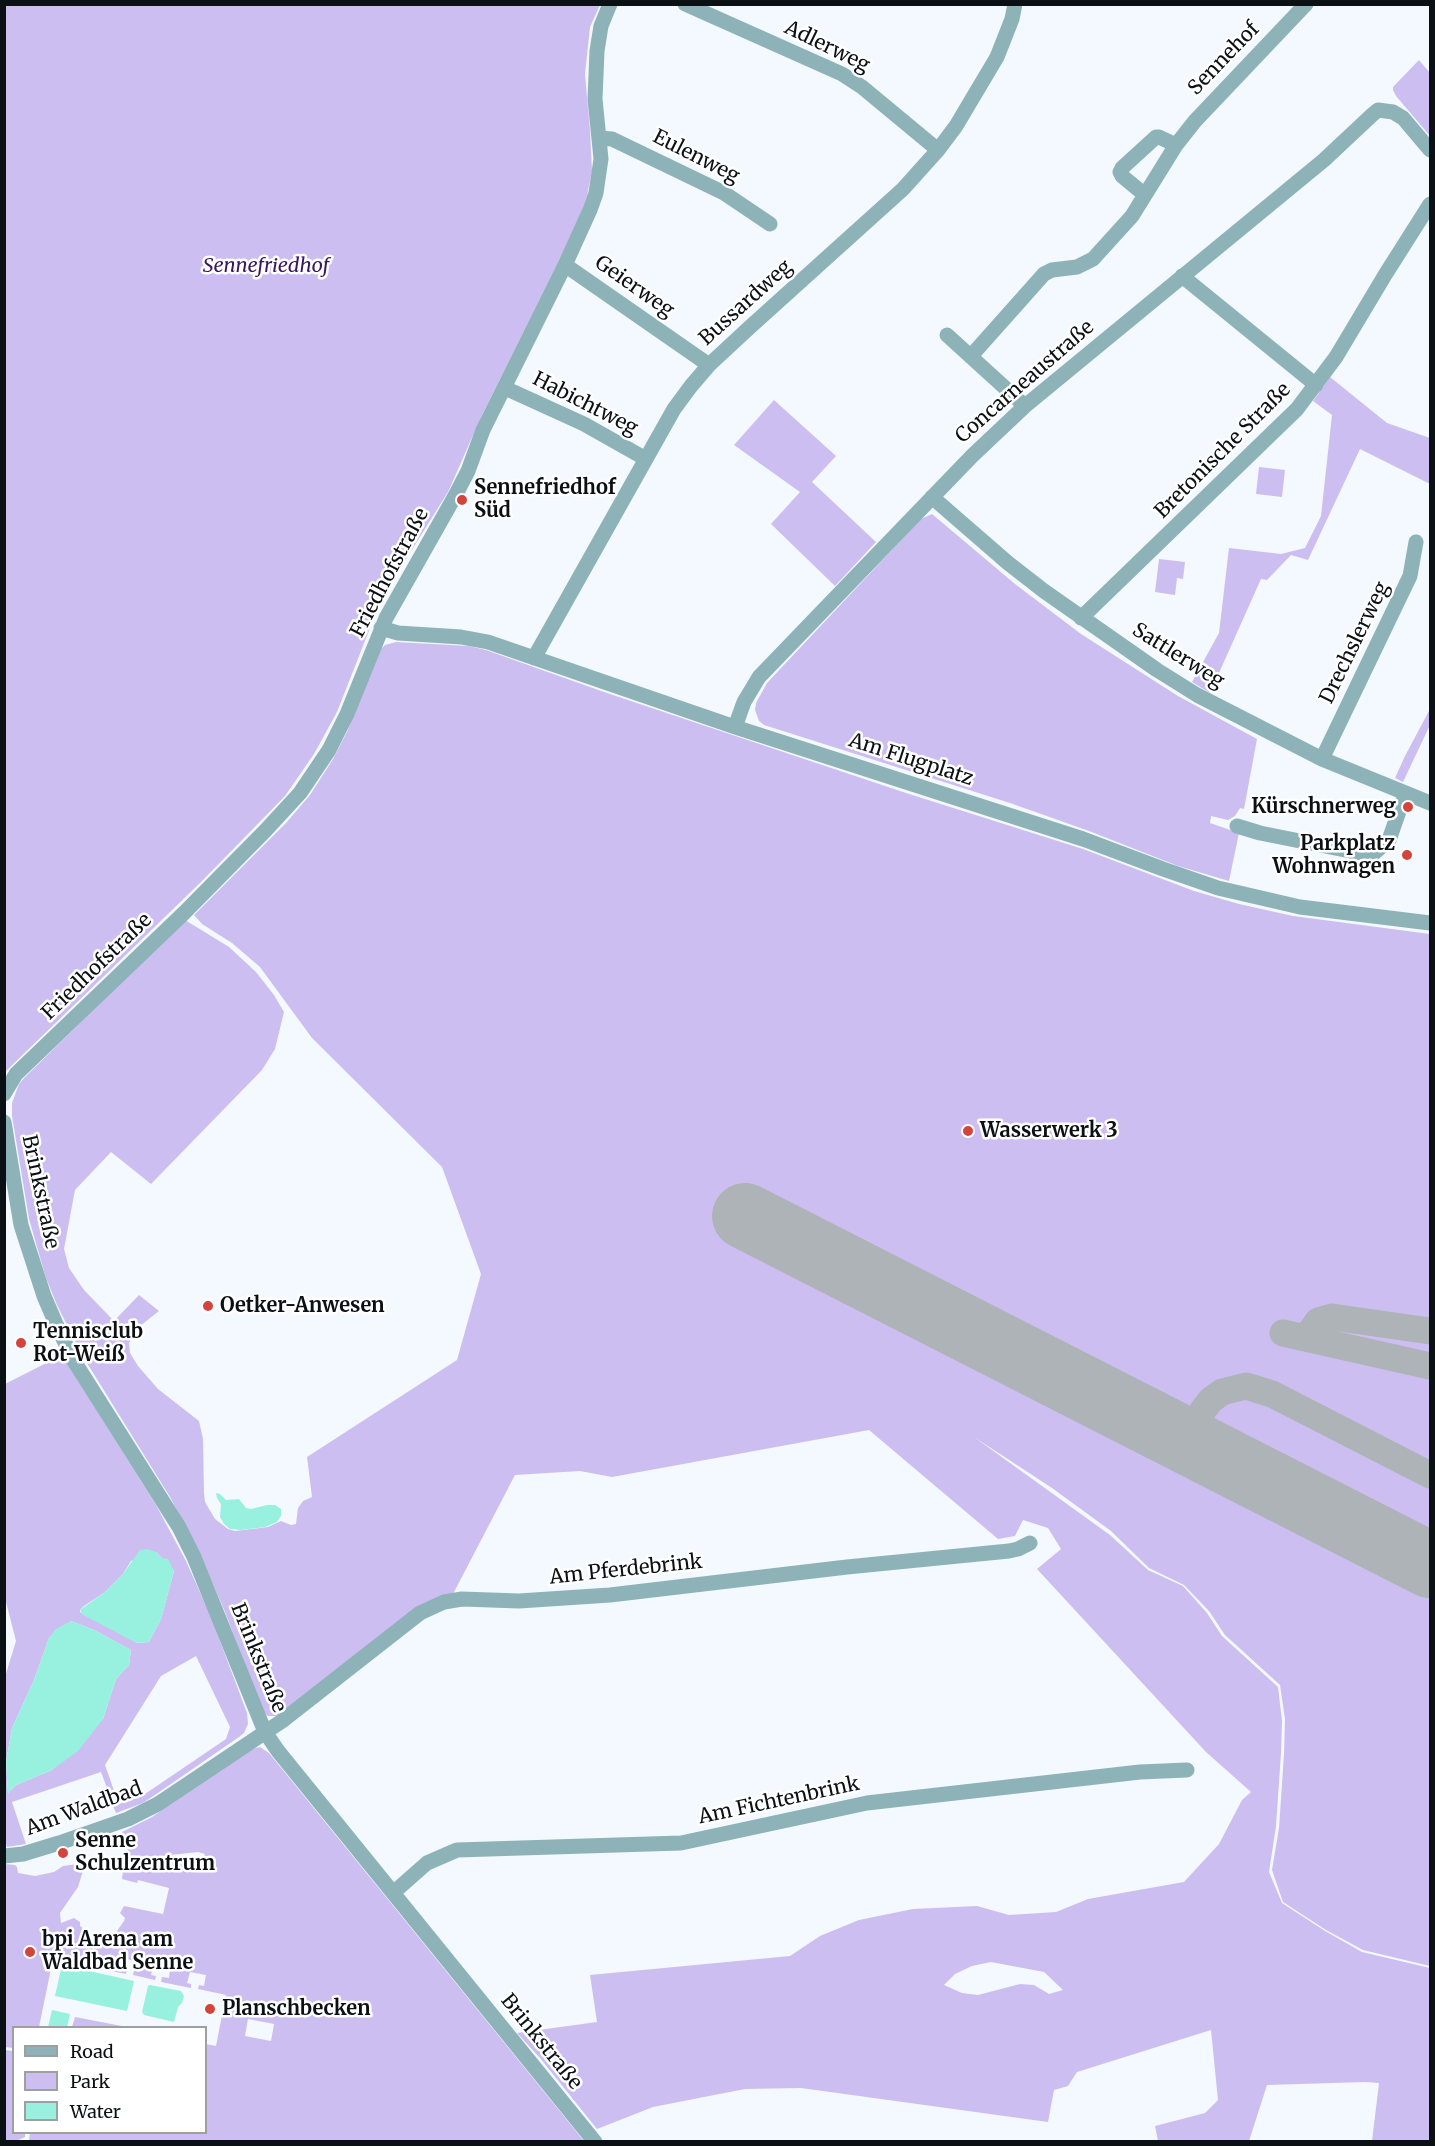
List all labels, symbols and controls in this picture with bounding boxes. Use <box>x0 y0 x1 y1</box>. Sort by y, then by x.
street label: Adlerweg <box>781 16 873 78</box>
street label: Sennehof <box>1184 18 1264 100</box>
street label: Eulenweg <box>649 125 743 189</box>
street label: Geierweg <box>590 251 678 323</box>
park label: Sennefriedhof <box>203 254 329 278</box>
street label: Bussardweg <box>695 255 797 351</box>
street label: Concarneaustraße <box>951 315 1099 449</box>
street label: Habichtweg <box>528 367 642 441</box>
street label: Bretonische Straße <box>1150 378 1296 524</box>
place label: Sennefriedhof Süd <box>474 476 616 523</box>
marker: Sennefriedhof Süd <box>455 493 469 507</box>
street label: Friedhofstraße <box>346 504 434 642</box>
street label: Drechslerweg <box>1315 578 1395 708</box>
street label: Sattlerweg <box>1128 618 1228 694</box>
street label: Am Flugplatz <box>846 729 976 791</box>
place label: Kürschnerweg <box>1251 795 1396 819</box>
marker: Kürschnerweg <box>1401 800 1415 814</box>
place label: Parkplatz Wohnwagen <box>1272 832 1395 879</box>
marker: Parkplatz Wohnwagen <box>1400 848 1414 862</box>
street label: Friedhofstraße <box>37 909 157 1025</box>
place label: Wasserwerk 3 <box>980 1119 1118 1143</box>
marker: Wasserwerk 3 <box>961 1124 975 1138</box>
street label: Brinkstraße <box>16 1133 64 1251</box>
place label: Oetker-Anwesen <box>220 1294 385 1318</box>
marker: Oetker-Anwesen <box>201 1299 215 1313</box>
place label: Tennisclub Rot-Weiß <box>33 1320 143 1367</box>
marker: Tennisclub Rot-Weiß <box>14 1336 28 1350</box>
street label: Am Pferdebrink <box>548 1550 704 1590</box>
street label: Brinkstraße <box>225 1600 291 1716</box>
street label: Am Fichtenbrink <box>696 1772 862 1830</box>
street label: Am Waldbad <box>23 1777 145 1841</box>
place label: Senne Schulzentrum <box>75 1829 215 1876</box>
marker: Senne Schulzentrum <box>56 1846 70 1860</box>
place label: bpi Arena am Waldbad Senne <box>42 1928 193 1975</box>
marker: bpi Arena am Waldbad Senne <box>23 1945 37 1959</box>
street label: Brinkstraße <box>495 1989 587 2095</box>
place label: Planschbecken <box>222 1997 371 2021</box>
marker: Planschbecken <box>203 2002 217 2016</box>
legend <box>12 2026 207 2134</box>
text: Road <box>70 2040 114 2063</box>
text: Park <box>70 2070 110 2093</box>
text: Water <box>70 2100 121 2123</box>

